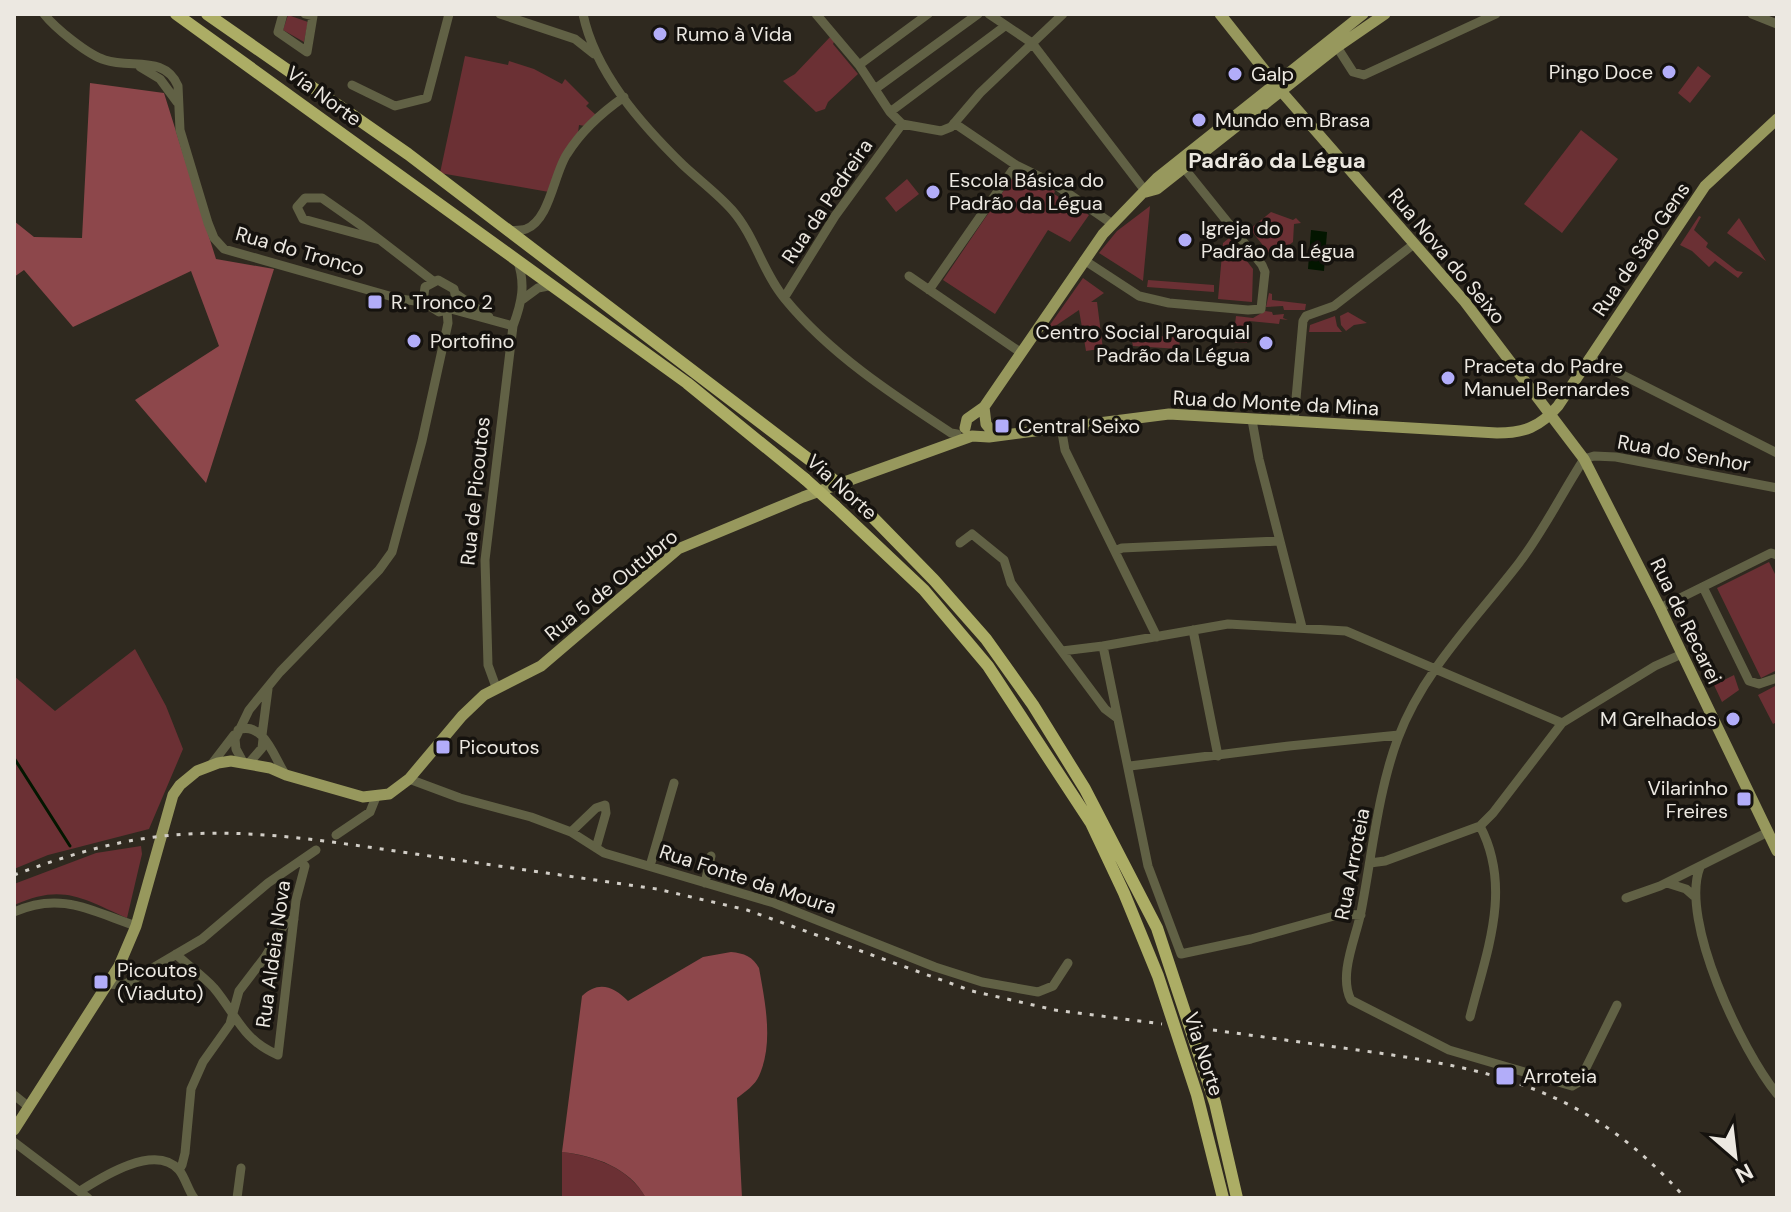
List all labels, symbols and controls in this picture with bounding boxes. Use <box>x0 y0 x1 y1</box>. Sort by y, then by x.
place label: Rumo à Vida <box>676 21 792 47</box>
marker: Rumo à Vida <box>651 25 669 43</box>
place label: Pingo Doce <box>1549 59 1653 85</box>
street label: Via Norte <box>281 60 367 132</box>
place label: Galp <box>1251 61 1294 87</box>
marker: Pingo Doce <box>1660 63 1678 81</box>
marker: Galp <box>1226 65 1244 83</box>
place label: Mundo em Brasa <box>1215 107 1370 133</box>
marker: Mundo em Brasa <box>1190 111 1208 129</box>
street label: Rua da Pedreira <box>776 134 878 268</box>
district label: Padrão da Légua <box>1188 146 1366 175</box>
place label: Escola Básica do Padrão da Légua <box>949 167 1104 216</box>
street label: Rua de São Gens <box>1586 177 1696 321</box>
marker: Escola Básica do Padrão da Légua <box>924 183 942 201</box>
street label: Rua Nova do Seixo <box>1382 183 1512 329</box>
place label: Igreja do Padrão da Légua <box>1201 215 1355 264</box>
street label: Rua do Tronco <box>232 220 368 282</box>
marker: Igreja do Padrão da Légua <box>1176 231 1194 249</box>
place label: R. Tronco 2 <box>391 289 493 315</box>
marker: R. Tronco 2 <box>366 293 384 311</box>
place label: Centro Social Paroquial Padrão da Légua <box>1035 319 1250 368</box>
place label: Portofino <box>430 328 514 354</box>
marker: Portofino <box>405 332 423 350</box>
marker: Centro Social Paroquial Padrão da Légua <box>1257 334 1275 352</box>
place label: Praceta do Padre Manuel Bernardes <box>1464 353 1630 402</box>
marker: Praceta do Padre Manuel Bernardes <box>1439 369 1457 387</box>
street label: Rua do Monte da Mina <box>1172 385 1380 421</box>
place label: Central Seixo <box>1018 413 1140 439</box>
street label: Rua de Picoutos <box>454 415 496 567</box>
marker: Central Seixo <box>993 417 1011 435</box>
street label: Rua do Senhor <box>1616 429 1752 477</box>
street label: Via Norte <box>801 448 883 526</box>
street label: Rua 5 de Outubro <box>539 523 683 647</box>
street label: Rua de Recarei <box>1644 554 1728 688</box>
place label: M Grelhados <box>1600 706 1717 732</box>
marker: M Grelhados <box>1724 710 1742 728</box>
place label: Picoutos <box>459 734 540 760</box>
marker: Picoutos <box>434 738 452 756</box>
place label: Vilarinho Freires <box>1647 775 1728 824</box>
marker: Vilarinho Freires <box>1735 790 1753 808</box>
street label: Rua Arroteia <box>1328 806 1376 922</box>
street label: Rua Fonte da Moura <box>656 838 840 920</box>
street label: Rua Aldeia Nova <box>250 879 296 1029</box>
place label: Picoutos (Viaduto) <box>117 957 204 1006</box>
marker: Picoutos (Viaduto) <box>92 973 110 991</box>
street label: Via Norte <box>1178 1009 1230 1099</box>
place label: Arroteia <box>1523 1063 1597 1089</box>
marker: Arroteia <box>1494 1065 1516 1087</box>
north arrow <box>1695 1116 1775 1196</box>
text: N <box>1730 1157 1758 1190</box>

